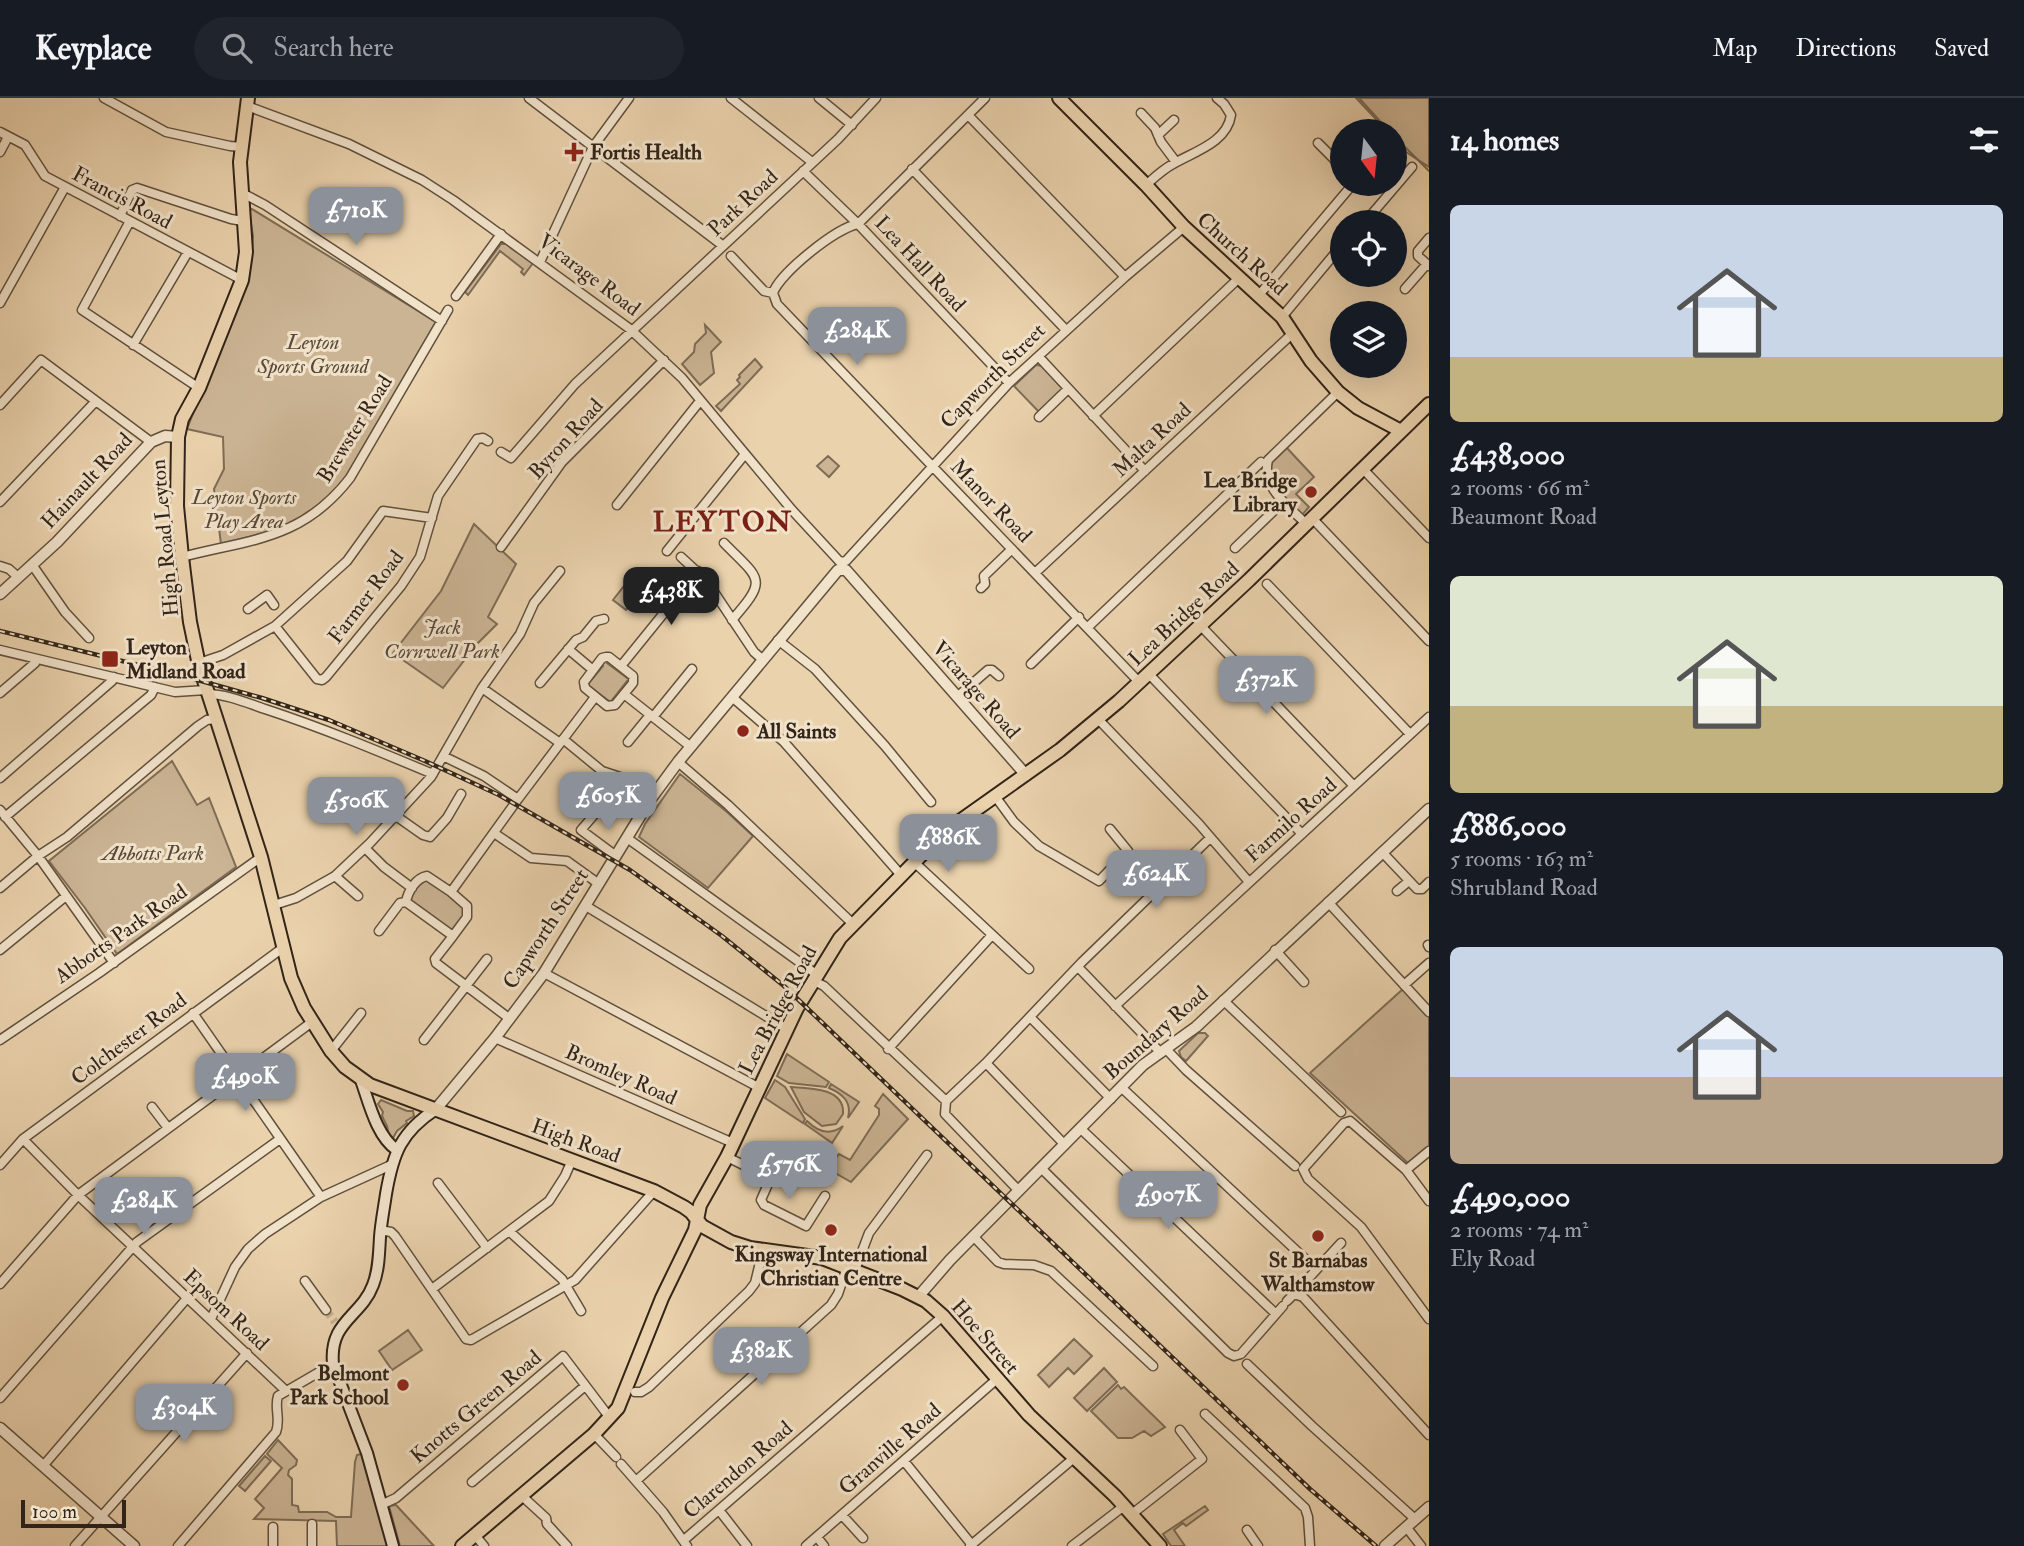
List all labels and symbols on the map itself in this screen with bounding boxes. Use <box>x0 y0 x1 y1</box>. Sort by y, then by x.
north arrow <box>1330 119 1407 196</box>
place label: Fortis Health <box>590 139 702 166</box>
marker: Fortis Health <box>564 142 584 162</box>
street label: Francis Road <box>67 160 177 236</box>
street label: Park Road <box>702 163 784 242</box>
pin: £710K <box>307 188 405 247</box>
street label: Church Road <box>1191 206 1293 302</box>
street label: Lea Hall Road <box>869 210 972 318</box>
street label: Vicarage Road <box>532 228 646 323</box>
pin: £284K <box>808 308 906 367</box>
street label: Capworth Street <box>935 318 1051 434</box>
park label: Leyton Sports Ground <box>257 329 370 380</box>
street label: Brewster Road <box>311 370 399 488</box>
street label: Byron Road <box>523 392 610 485</box>
street label: Malta Road <box>1107 396 1197 483</box>
street label: Hainault Road <box>35 427 139 535</box>
street label: Manor Road <box>945 454 1038 549</box>
street label: High Road Leyton <box>145 458 185 618</box>
place label: Lea Bridge Library <box>1204 467 1298 518</box>
park label: Leyton Sports Play Area <box>191 484 297 535</box>
marker: Lea Bridge Library <box>1303 484 1319 500</box>
district label: LEYTON <box>653 505 793 540</box>
street label: Farmer Road <box>322 544 410 649</box>
street label: Lea Bridge Road <box>1123 555 1246 672</box>
pin: £438K <box>622 568 720 627</box>
park label: Jack Cornwell Park <box>384 614 500 665</box>
place label: Leyton Midland Road <box>125 634 246 685</box>
street label: Vicarage Road <box>926 635 1026 745</box>
marker: Leyton Midland Road <box>100 649 120 669</box>
pin: £372K <box>1217 656 1315 716</box>
place label: All Saints <box>756 718 836 745</box>
marker: All Saints <box>735 723 751 739</box>
street label: Farmilo Road <box>1239 771 1343 868</box>
pin: £605K <box>559 772 657 832</box>
pin: £506K <box>307 778 405 837</box>
pin: £886K <box>899 814 997 874</box>
park label: Abbotts Park <box>100 840 204 867</box>
pin: £624K <box>1107 850 1205 910</box>
street label: Capworth Street <box>497 864 595 994</box>
street label: Abbotts Park Road <box>49 878 193 990</box>
street label: Lea Bridge Road <box>733 940 824 1079</box>
street label: Boundary Road <box>1098 980 1214 1086</box>
street label: Colchester Road <box>66 986 193 1091</box>
street label: Bromley Road <box>561 1038 682 1112</box>
pin: £490K <box>196 1054 294 1113</box>
street label: High Road <box>528 1113 625 1170</box>
pin: £576K <box>740 1142 838 1201</box>
pin: £907K <box>1119 1172 1217 1231</box>
pin: £284K <box>95 1178 193 1237</box>
marker: Kingsway International Christian Centre <box>823 1222 839 1238</box>
marker: St Barnabas Walthamstow <box>1310 1228 1326 1244</box>
place label: Kingsway International Christian Centre <box>735 1241 928 1292</box>
place label: St Barnabas Walthamstow <box>1260 1247 1376 1298</box>
street label: Epsom Road <box>177 1263 275 1357</box>
street label: Hoe Street <box>945 1294 1025 1380</box>
pin: £382K <box>712 1328 810 1387</box>
street label: Knotts Green Road <box>405 1344 548 1470</box>
place label: Belmont Park School <box>290 1360 390 1411</box>
marker: Belmont Park School <box>395 1377 411 1393</box>
pin: £304K <box>135 1384 233 1444</box>
street label: Granville Road <box>833 1397 947 1501</box>
street label: Clarendon Road <box>678 1415 799 1525</box>
scale bar <box>21 1497 126 1529</box>

